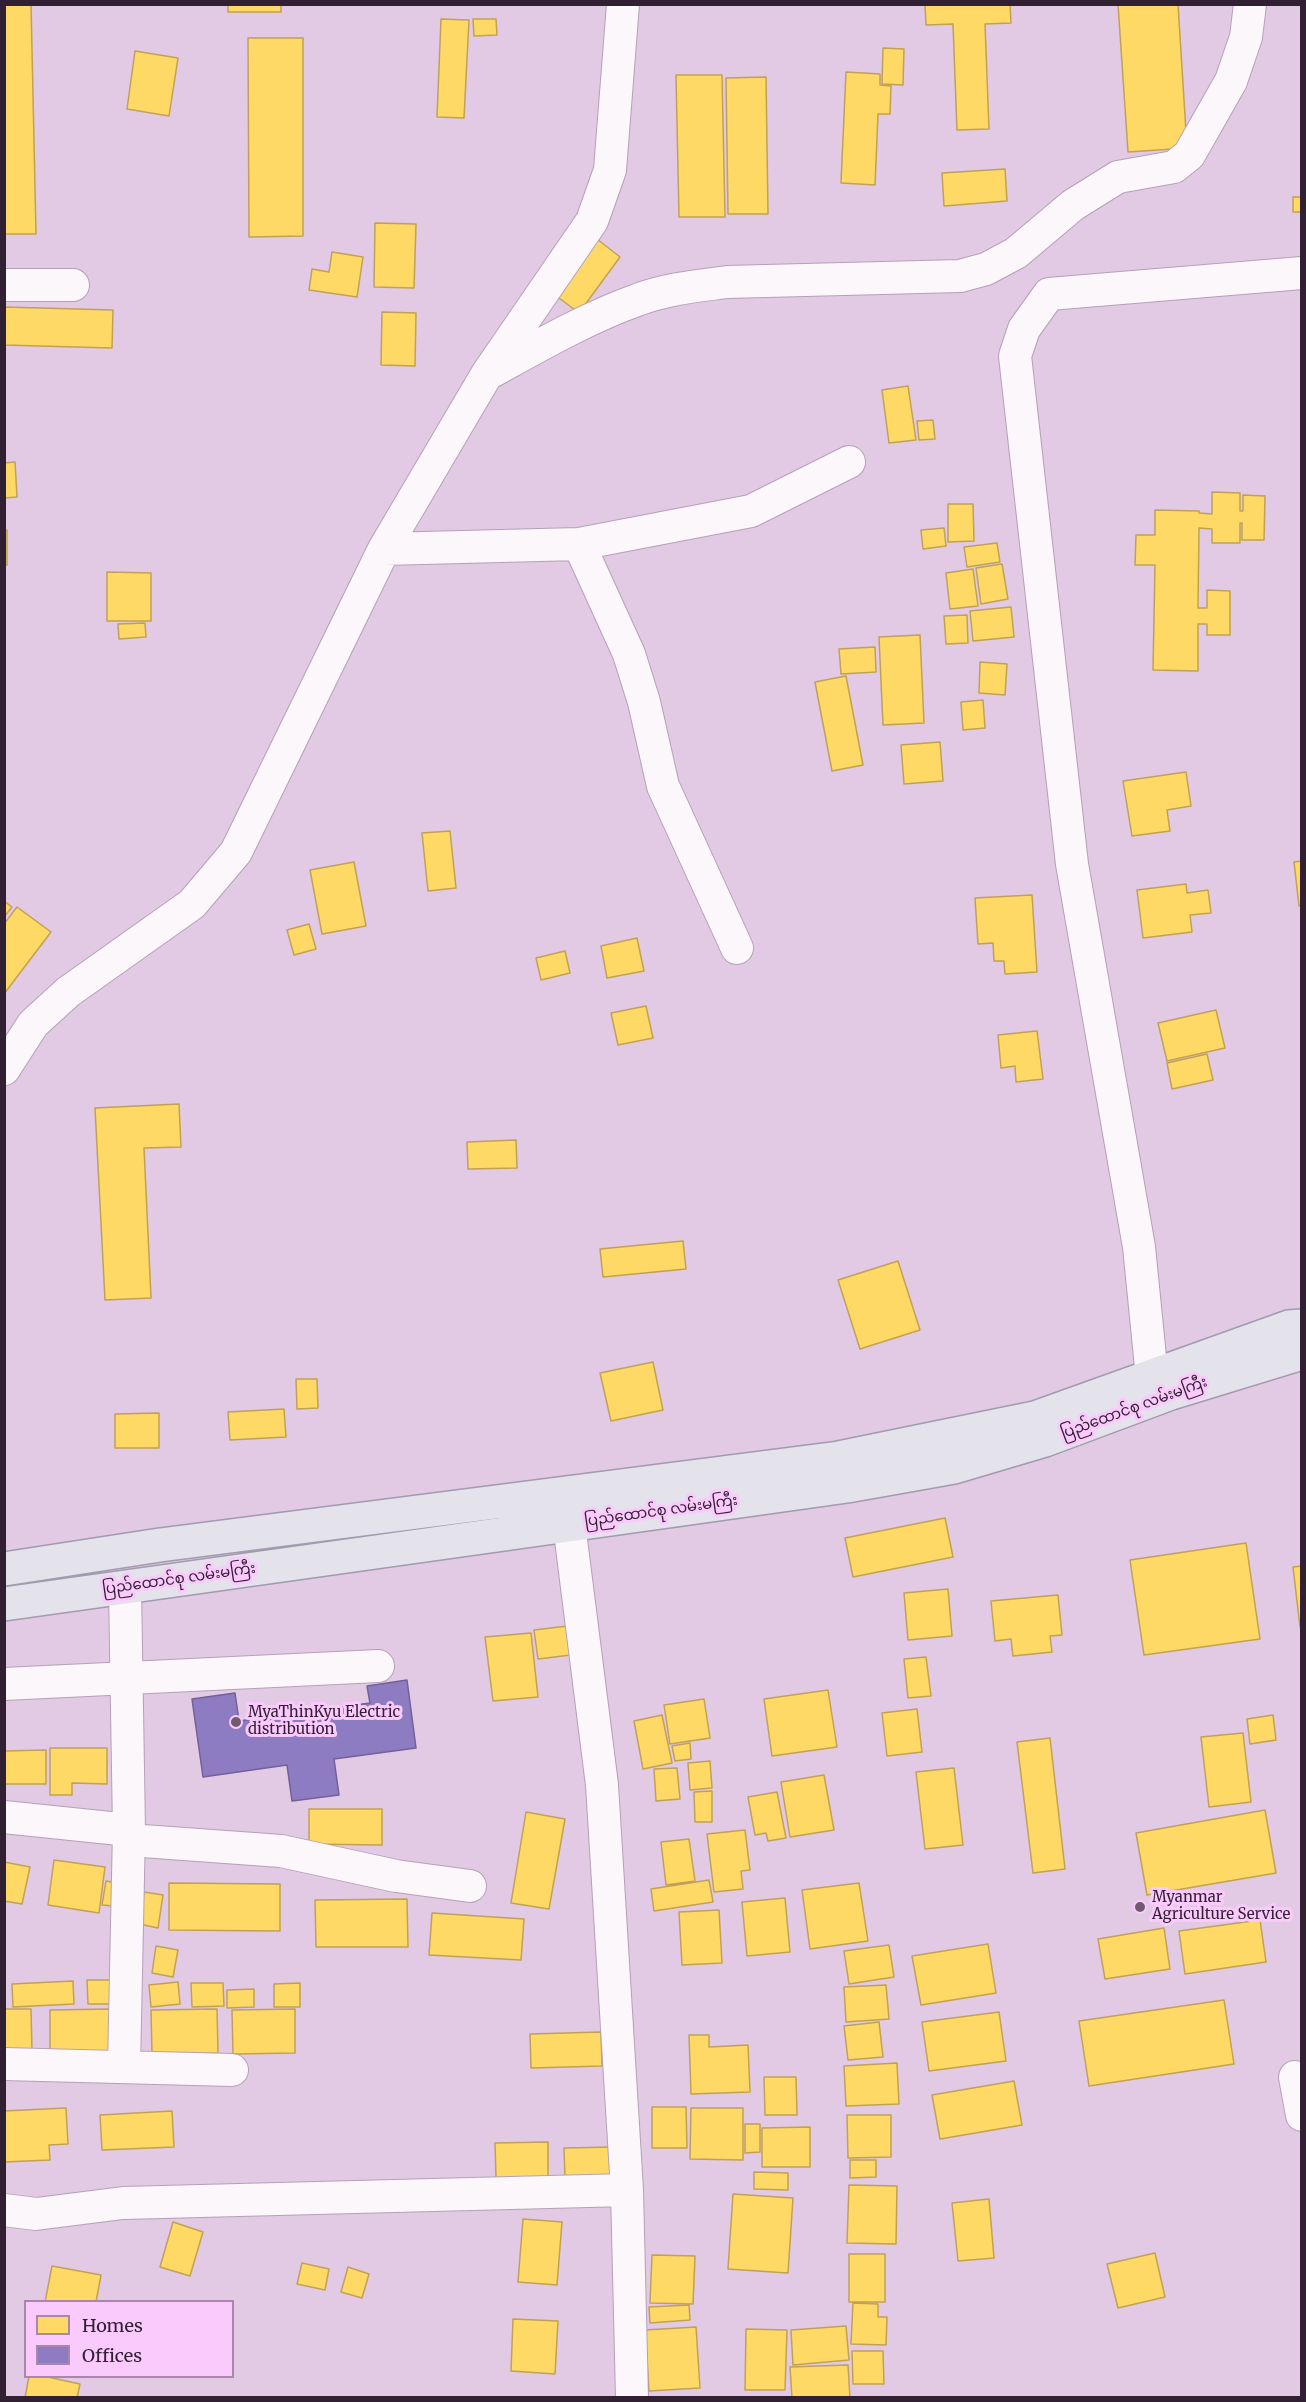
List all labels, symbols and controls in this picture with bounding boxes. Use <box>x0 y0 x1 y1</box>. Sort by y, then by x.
street label: ပြည်ထောင်စု လမ်းမကြီး <box>1058 1373 1210 1443</box>
street label: ပြည်ထောင်စု လမ်းမကြီး <box>583 1491 739 1531</box>
street label: ပြည်ထောင်စု လမ်းမကြီး <box>101 1559 257 1599</box>
place label: MyaThinKyu Electric distribution <box>248 1704 400 1739</box>
marker: MyaThinKyu Electric distribution <box>229 1715 243 1729</box>
place label: Myanmar Agriculture Service <box>1152 1889 1290 1924</box>
marker: Myanmar Agriculture Service <box>1133 1900 1147 1914</box>
legend <box>24 2300 234 2378</box>
text: Homes <box>82 2314 143 2337</box>
text: Offices <box>82 2344 142 2367</box>

